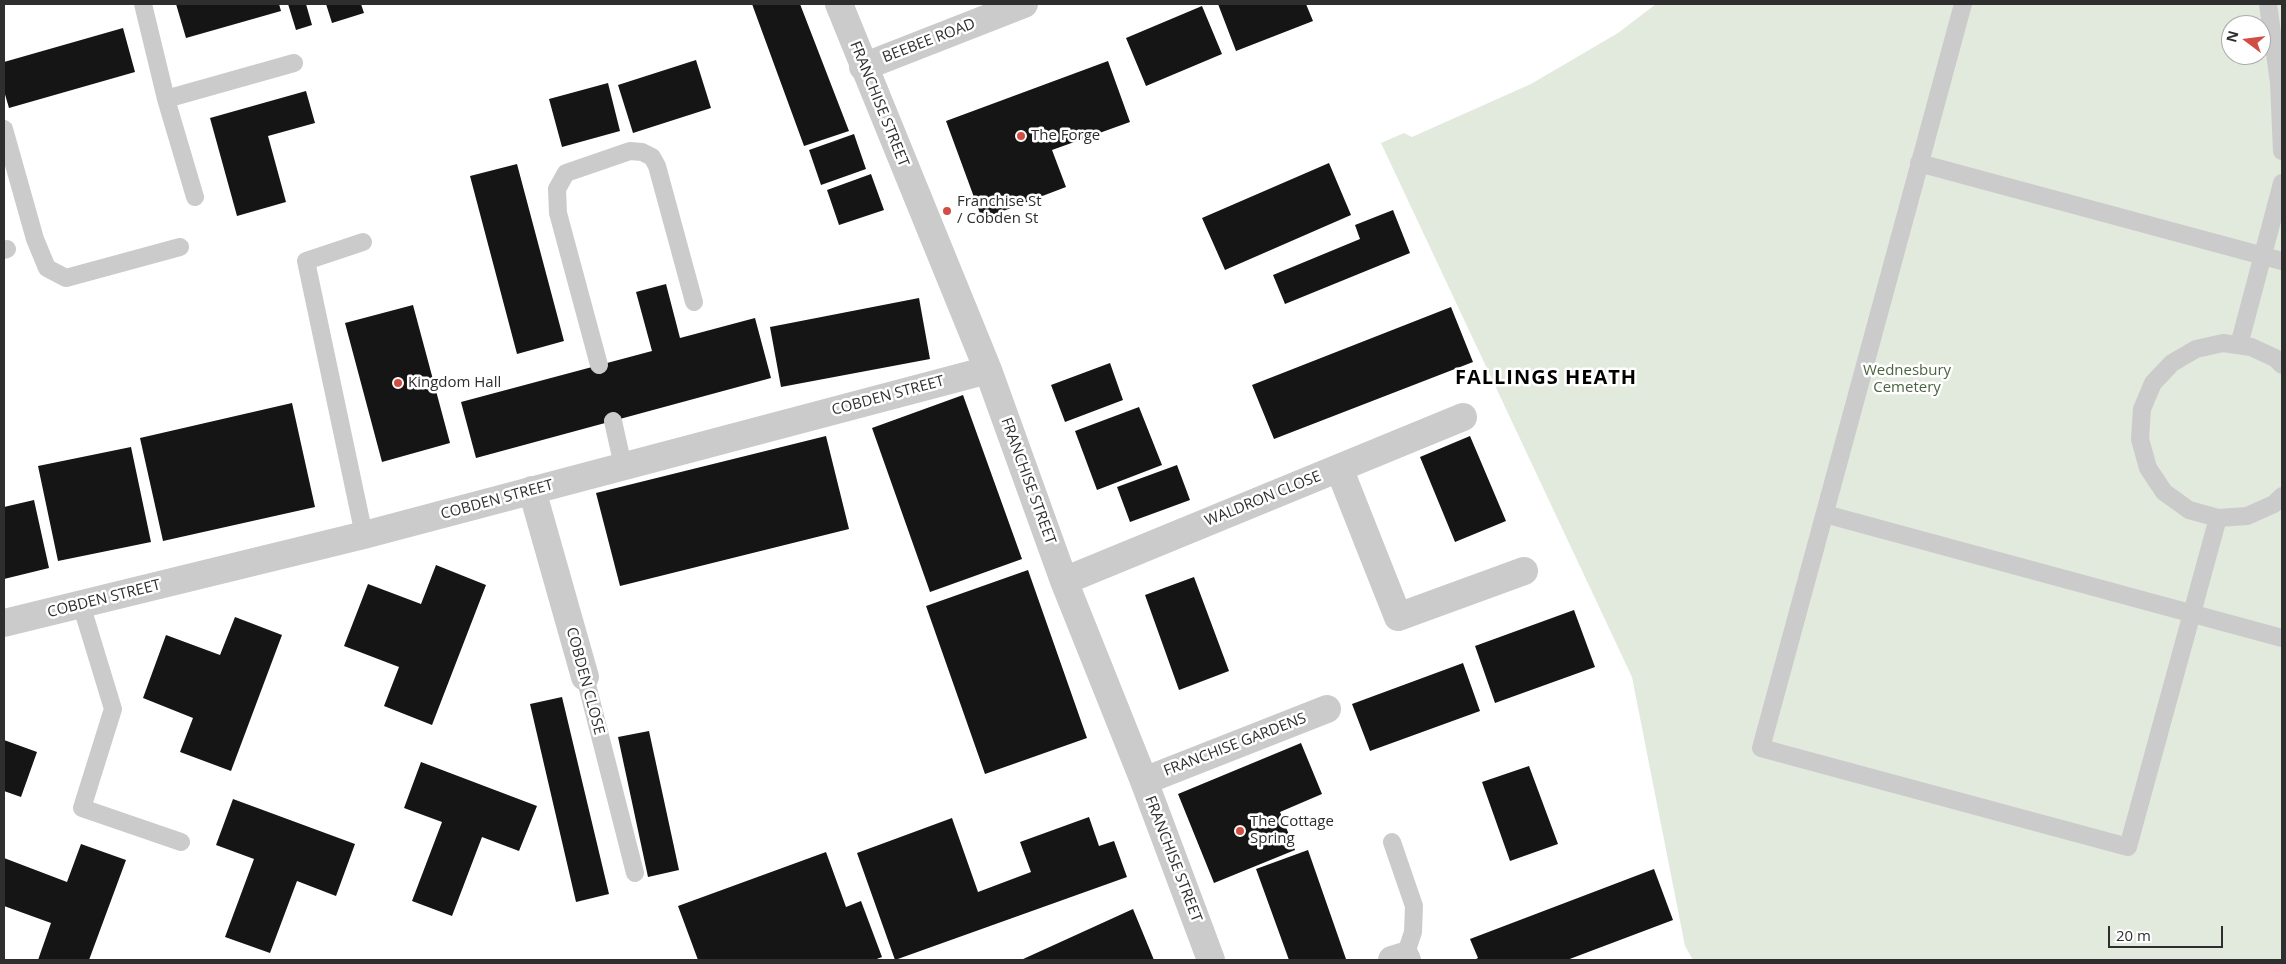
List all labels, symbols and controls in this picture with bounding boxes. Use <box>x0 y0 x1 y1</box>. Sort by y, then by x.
street label: BEEBEE ROAD <box>880 15 978 67</box>
north arrow <box>2221 15 2271 65</box>
text: N <box>2221 28 2243 44</box>
street label: FRANCHISE STREET <box>846 39 912 169</box>
place label: The Forge <box>1031 127 1100 145</box>
marker: The Forge <box>1015 130 1027 142</box>
place label: Franchise St / Cobden St <box>957 193 1042 228</box>
marker: Franchise St / Cobden St <box>941 205 953 217</box>
park label: Wednesbury Cemetery <box>1863 362 1951 397</box>
district label: FALLINGS HEATH <box>1453 366 1639 390</box>
street label: COBDEN STREET <box>830 372 946 420</box>
place label: Kingdom Hall <box>408 374 501 392</box>
marker: Kingdom Hall <box>392 377 404 389</box>
street label: FRANCHISE STREET <box>997 415 1059 547</box>
street label: WALDRON CLOSE <box>1202 467 1324 531</box>
street label: COBDEN STREET <box>439 476 555 524</box>
street label: COBDEN STREET <box>46 576 162 622</box>
street label: COBDEN CLOSE <box>562 625 608 737</box>
street label: FRANCHISE GARDENS <box>1161 709 1309 781</box>
street label: FRANCHISE STREET <box>1141 793 1205 925</box>
place label: The Cottage Spring <box>1250 813 1334 848</box>
marker: The Cottage Spring <box>1234 825 1246 837</box>
scale bar <box>2111 916 2226 948</box>
text: 20 m <box>2116 925 2151 945</box>

